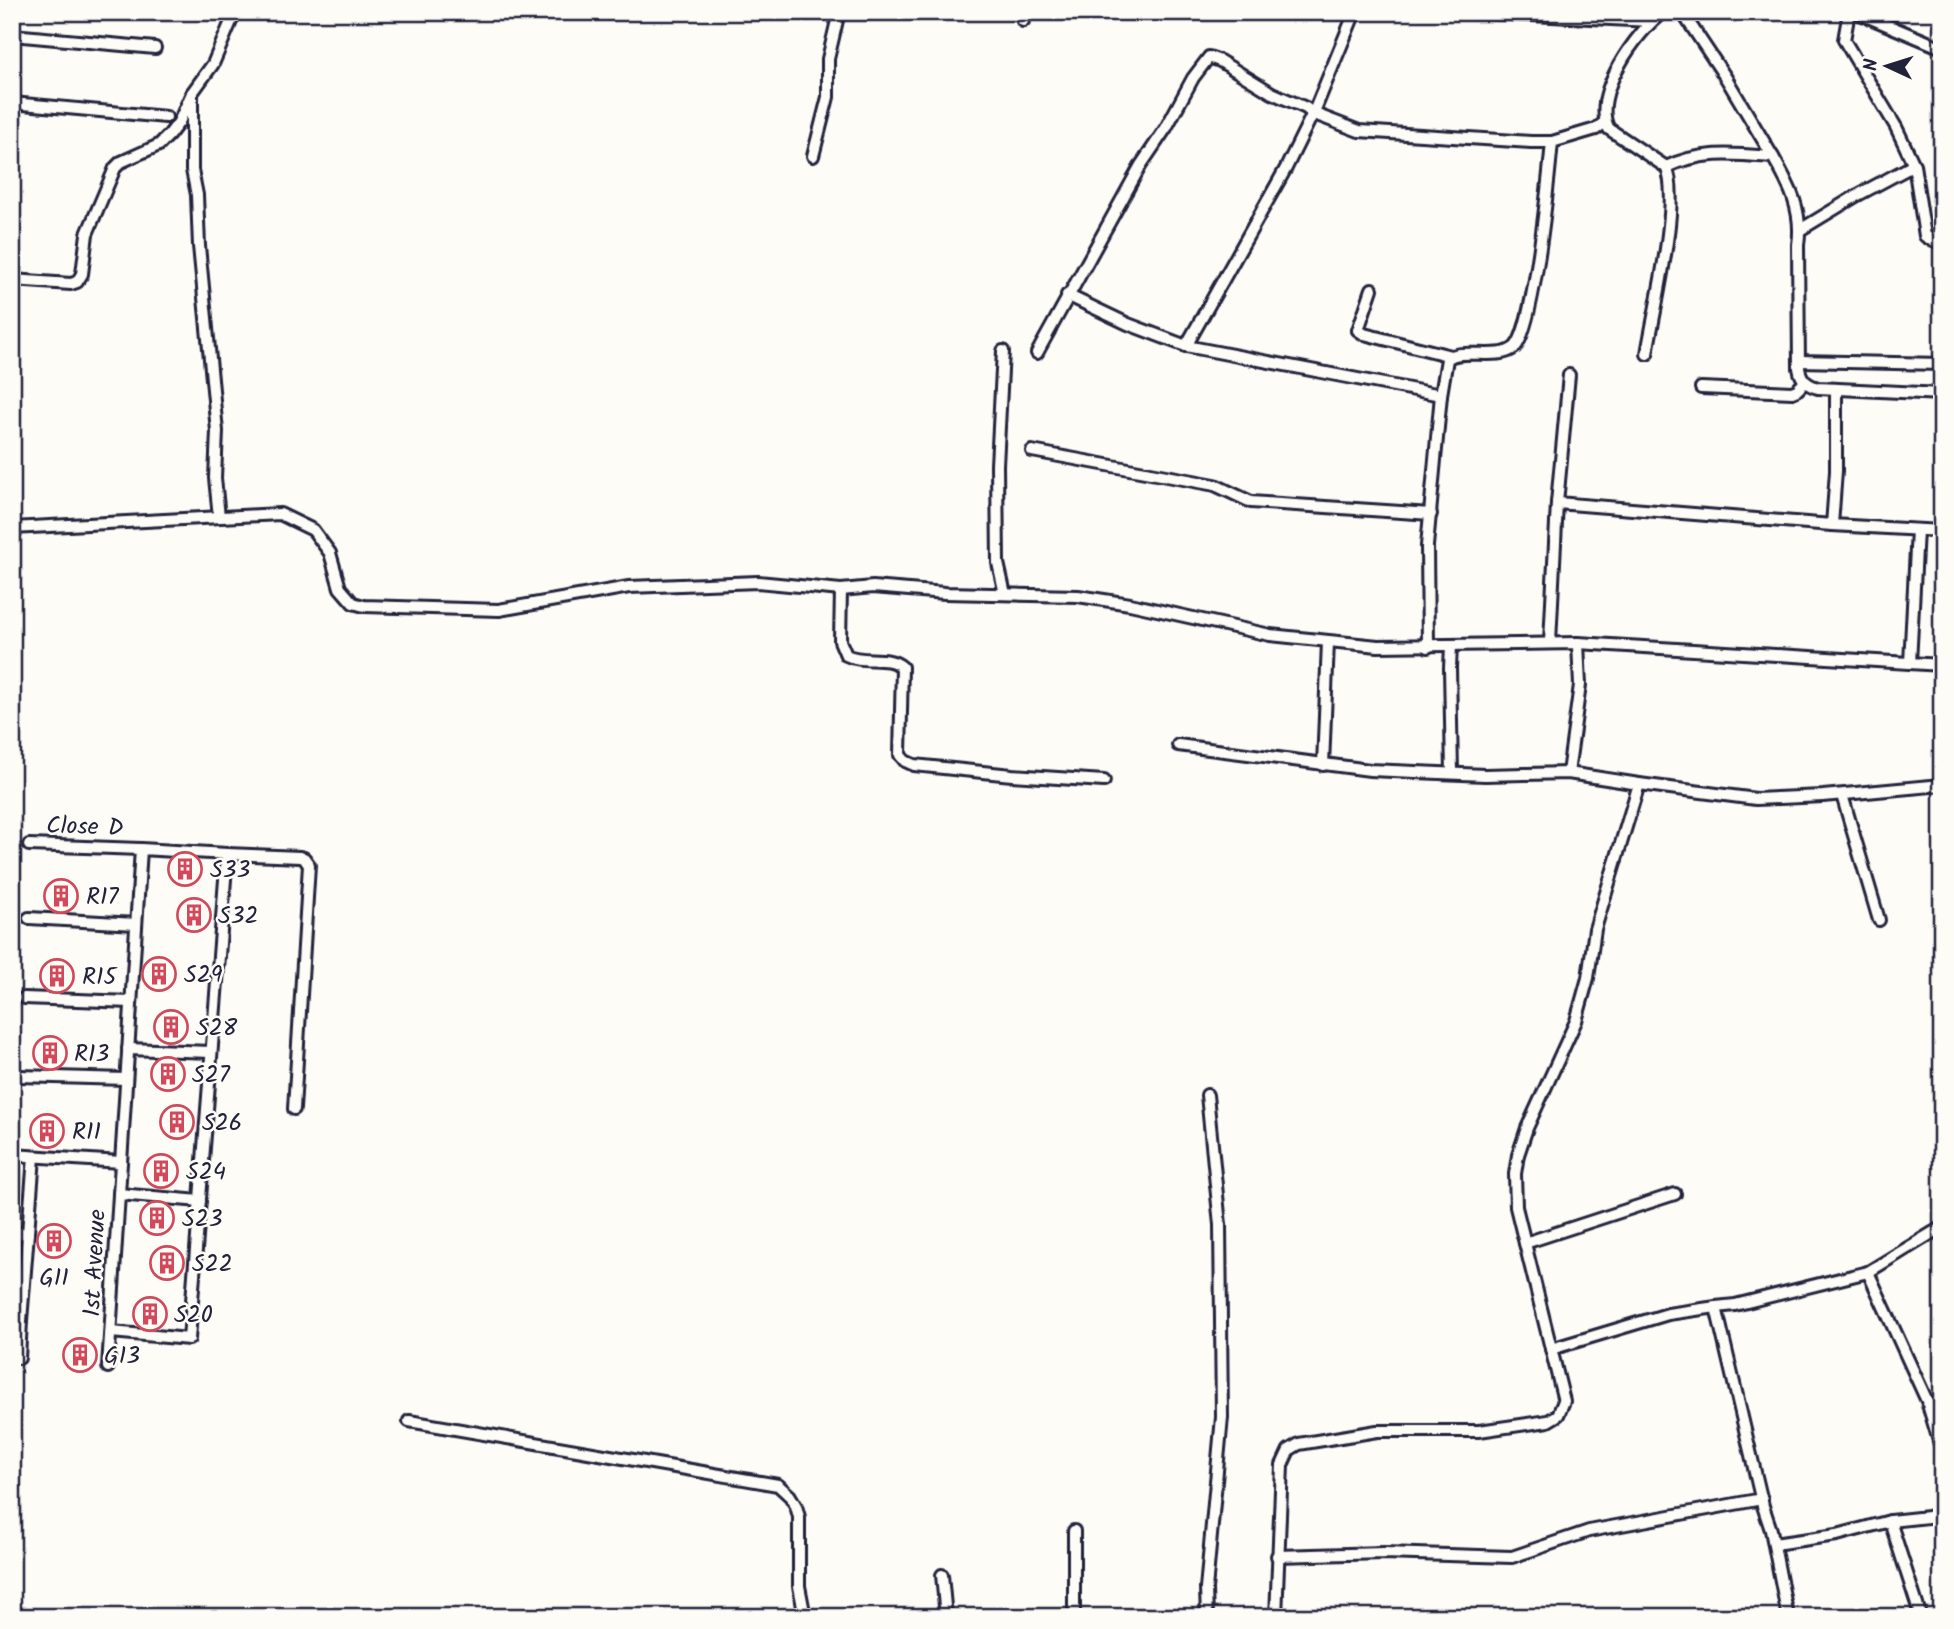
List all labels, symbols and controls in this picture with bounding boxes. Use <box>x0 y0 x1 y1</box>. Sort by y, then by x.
north arrow <box>1853 32 1923 102</box>
text: N <box>1857 58 1887 72</box>
street label: Close D <box>46 807 124 848</box>
building icon: S33 <box>166 850 204 888</box>
place label: S33 <box>210 851 250 890</box>
building icon: R17 <box>42 877 80 915</box>
place label: R17 <box>86 878 120 917</box>
building icon: S32 <box>175 896 213 934</box>
place label: S32 <box>218 897 258 936</box>
building icon: S29 <box>140 955 178 993</box>
place label: S29 <box>184 956 223 995</box>
building icon: R15 <box>38 957 76 995</box>
place label: R15 <box>82 958 119 997</box>
building icon: S28 <box>152 1008 190 1046</box>
place label: S28 <box>196 1009 238 1048</box>
building icon: R13 <box>31 1034 69 1072</box>
place label: R13 <box>74 1035 109 1074</box>
building icon: S27 <box>149 1055 187 1093</box>
place label: S27 <box>192 1056 231 1095</box>
building icon: S26 <box>158 1103 196 1141</box>
place label: S26 <box>202 1104 242 1143</box>
building icon: R11 <box>28 1112 66 1150</box>
place label: R11 <box>72 1113 101 1152</box>
building icon: S24 <box>142 1152 180 1190</box>
place label: S24 <box>186 1153 226 1192</box>
building icon: S23 <box>138 1199 176 1237</box>
place label: S23 <box>182 1200 222 1239</box>
street label: 1st Avenue <box>73 1208 118 1318</box>
building icon: G11 <box>35 1222 73 1260</box>
building icon: S22 <box>148 1244 186 1282</box>
place label: S22 <box>192 1245 233 1284</box>
place label: G11 <box>39 1259 69 1298</box>
building icon: S20 <box>131 1295 169 1333</box>
place label: S20 <box>174 1296 213 1335</box>
building icon: G13 <box>61 1336 99 1374</box>
place label: G13 <box>104 1337 140 1376</box>

